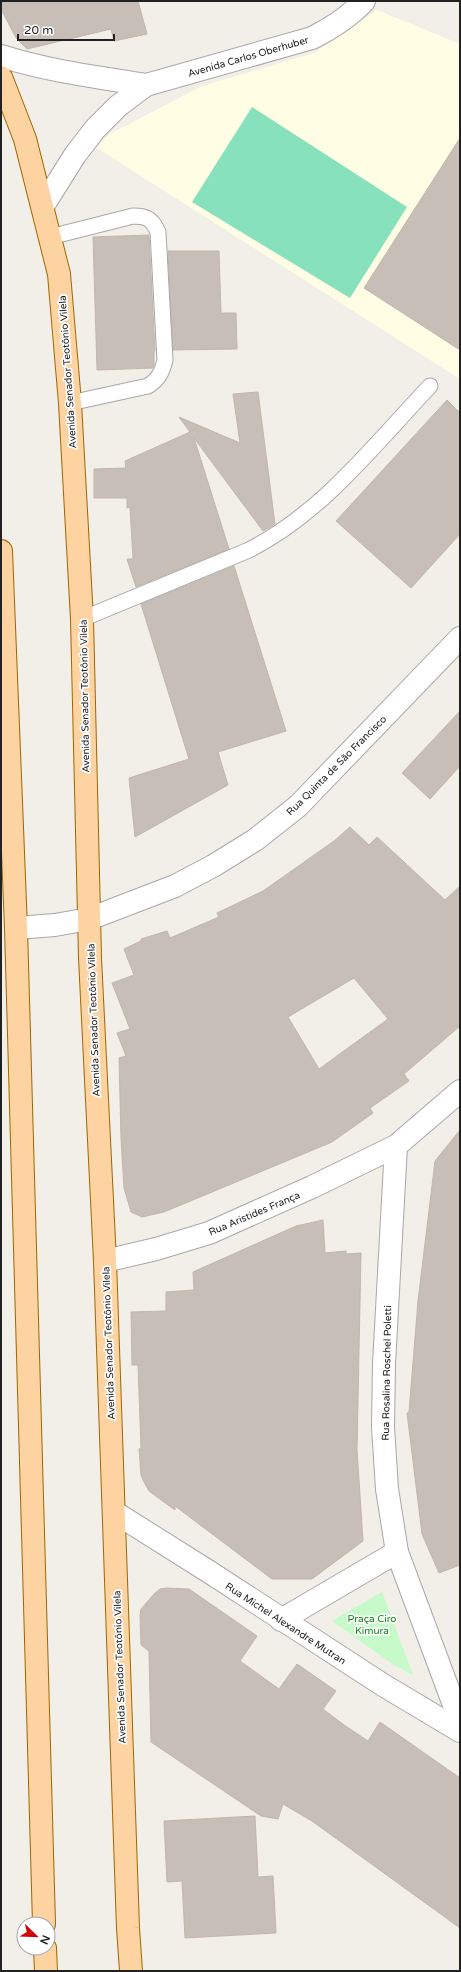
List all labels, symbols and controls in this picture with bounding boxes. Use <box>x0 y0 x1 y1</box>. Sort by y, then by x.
scale bar <box>18 16 114 42</box>
text: 20 m <box>24 23 53 37</box>
street label: Avenida Carlos Oberhuber <box>186 34 310 80</box>
street label: Avenida Senador Teotônio Vilela <box>57 295 79 449</box>
street label: Avenida Senador Teotônio Vilela <box>78 619 92 773</box>
street label: Rua Quinta de São Francisco <box>284 713 389 818</box>
street label: Avenida Senador Teotônio Vilela <box>85 943 103 1097</box>
street label: Rua Aristides França <box>207 1189 302 1239</box>
street label: Avenida Senador Teotônio Vilela <box>100 1266 118 1420</box>
street label: Rua Rosalina Roschel Poletti <box>380 1305 394 1441</box>
street label: Rua Michel Alexandre Mutran <box>223 1580 348 1667</box>
street label: Avenida Senador Teotônio Vilela <box>111 1590 129 1744</box>
park label: Praça Ciro Kimura <box>348 1613 396 1637</box>
north arrow <box>16 1916 56 1956</box>
text: N <box>37 1933 52 1946</box>

